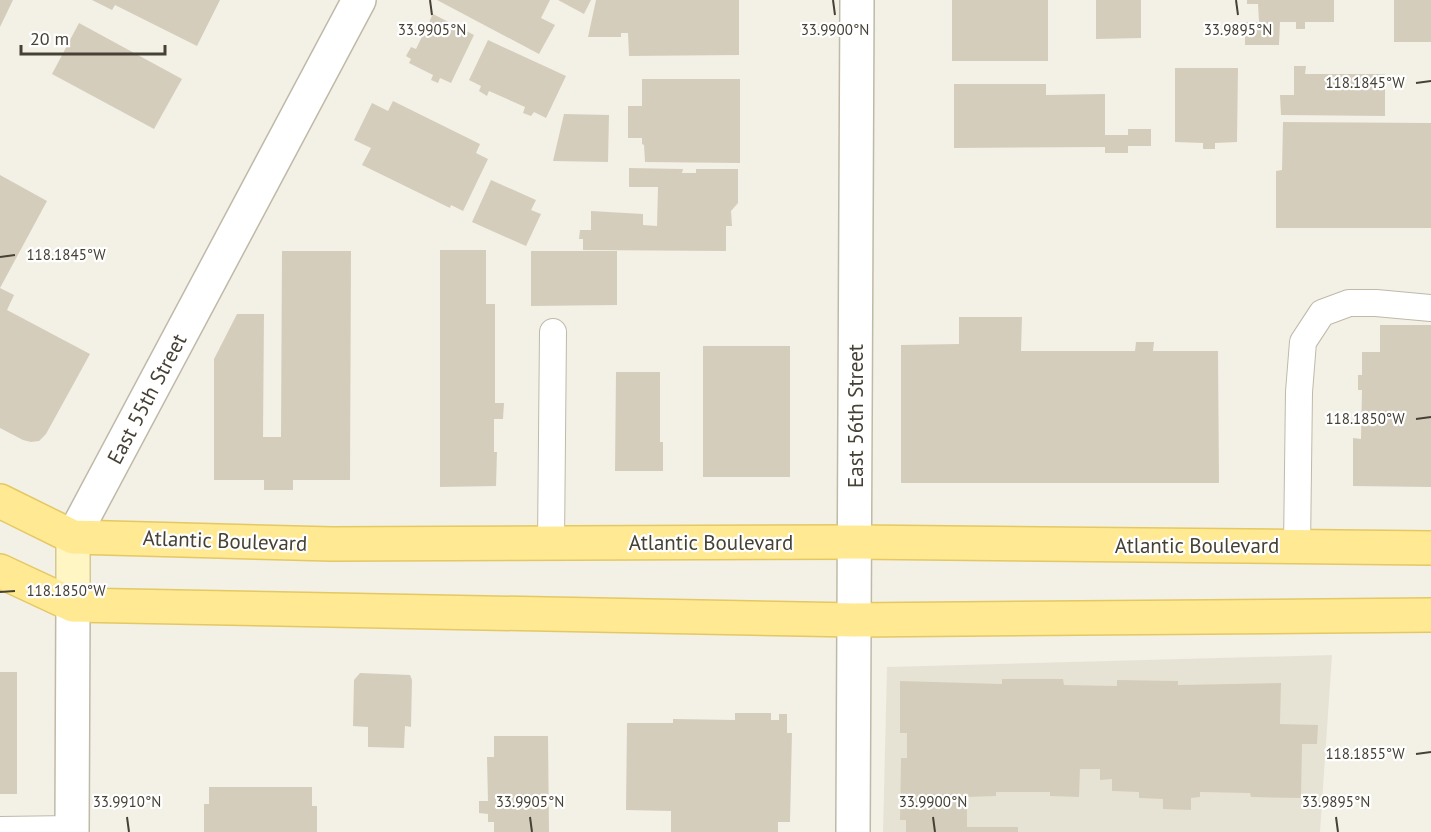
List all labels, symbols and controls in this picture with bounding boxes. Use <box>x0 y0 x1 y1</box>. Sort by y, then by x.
scale bar <box>21 18 165 56</box>
text: 33.9905°N <box>398 20 466 39</box>
text: 33.9900°N <box>801 20 869 39</box>
text: 33.9895°N <box>1204 20 1272 39</box>
text: 20 m <box>30 27 69 50</box>
text: 118.1845°W <box>1325 73 1405 92</box>
text: 118.1845°W <box>26 245 106 264</box>
street label: East 55th Street <box>101 329 192 469</box>
street label: East 56th Street <box>842 344 869 488</box>
text: 118.1850°W <box>1325 409 1405 428</box>
street label: Atlantic Boulevard <box>142 524 308 557</box>
street label: Atlantic Boulevard <box>629 529 793 556</box>
street label: Atlantic Boulevard <box>1115 532 1279 559</box>
text: 118.1850°W <box>26 581 106 600</box>
text: 118.1855°W <box>1325 744 1405 763</box>
text: 33.9910°N <box>93 792 161 811</box>
text: 33.9905°N <box>496 792 564 811</box>
text: 33.9900°N <box>899 792 967 811</box>
text: 33.9895°N <box>1302 792 1370 811</box>

